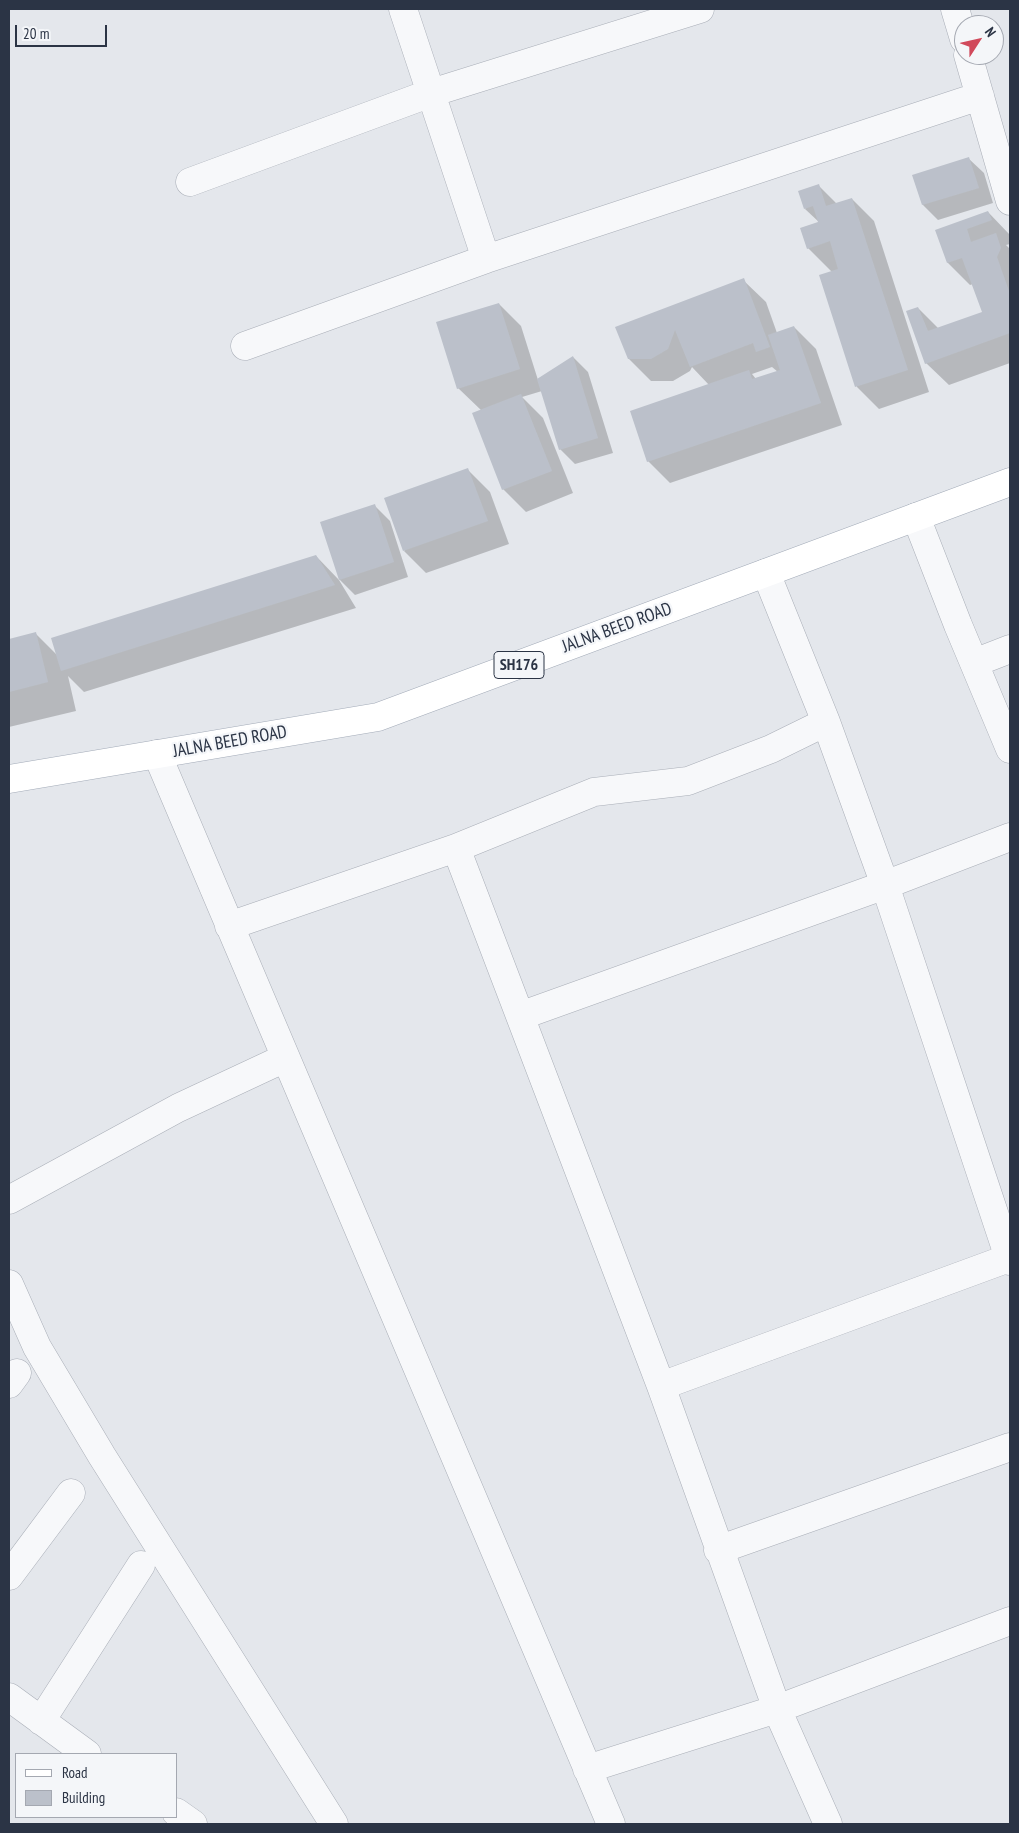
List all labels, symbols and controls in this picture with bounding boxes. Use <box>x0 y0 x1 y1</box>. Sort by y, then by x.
scale bar <box>18 15 110 47</box>
north arrow <box>954 15 1004 65</box>
text: 20 m <box>23 24 49 43</box>
text: N <box>981 24 1000 40</box>
street label: JALNA BEED ROAD <box>559 598 675 658</box>
road number: SH176 <box>494 652 544 678</box>
street label: JALNA BEED ROAD <box>171 721 289 763</box>
legend <box>15 1753 178 1818</box>
text: Road <box>62 1763 88 1782</box>
text: Building <box>62 1788 105 1807</box>

